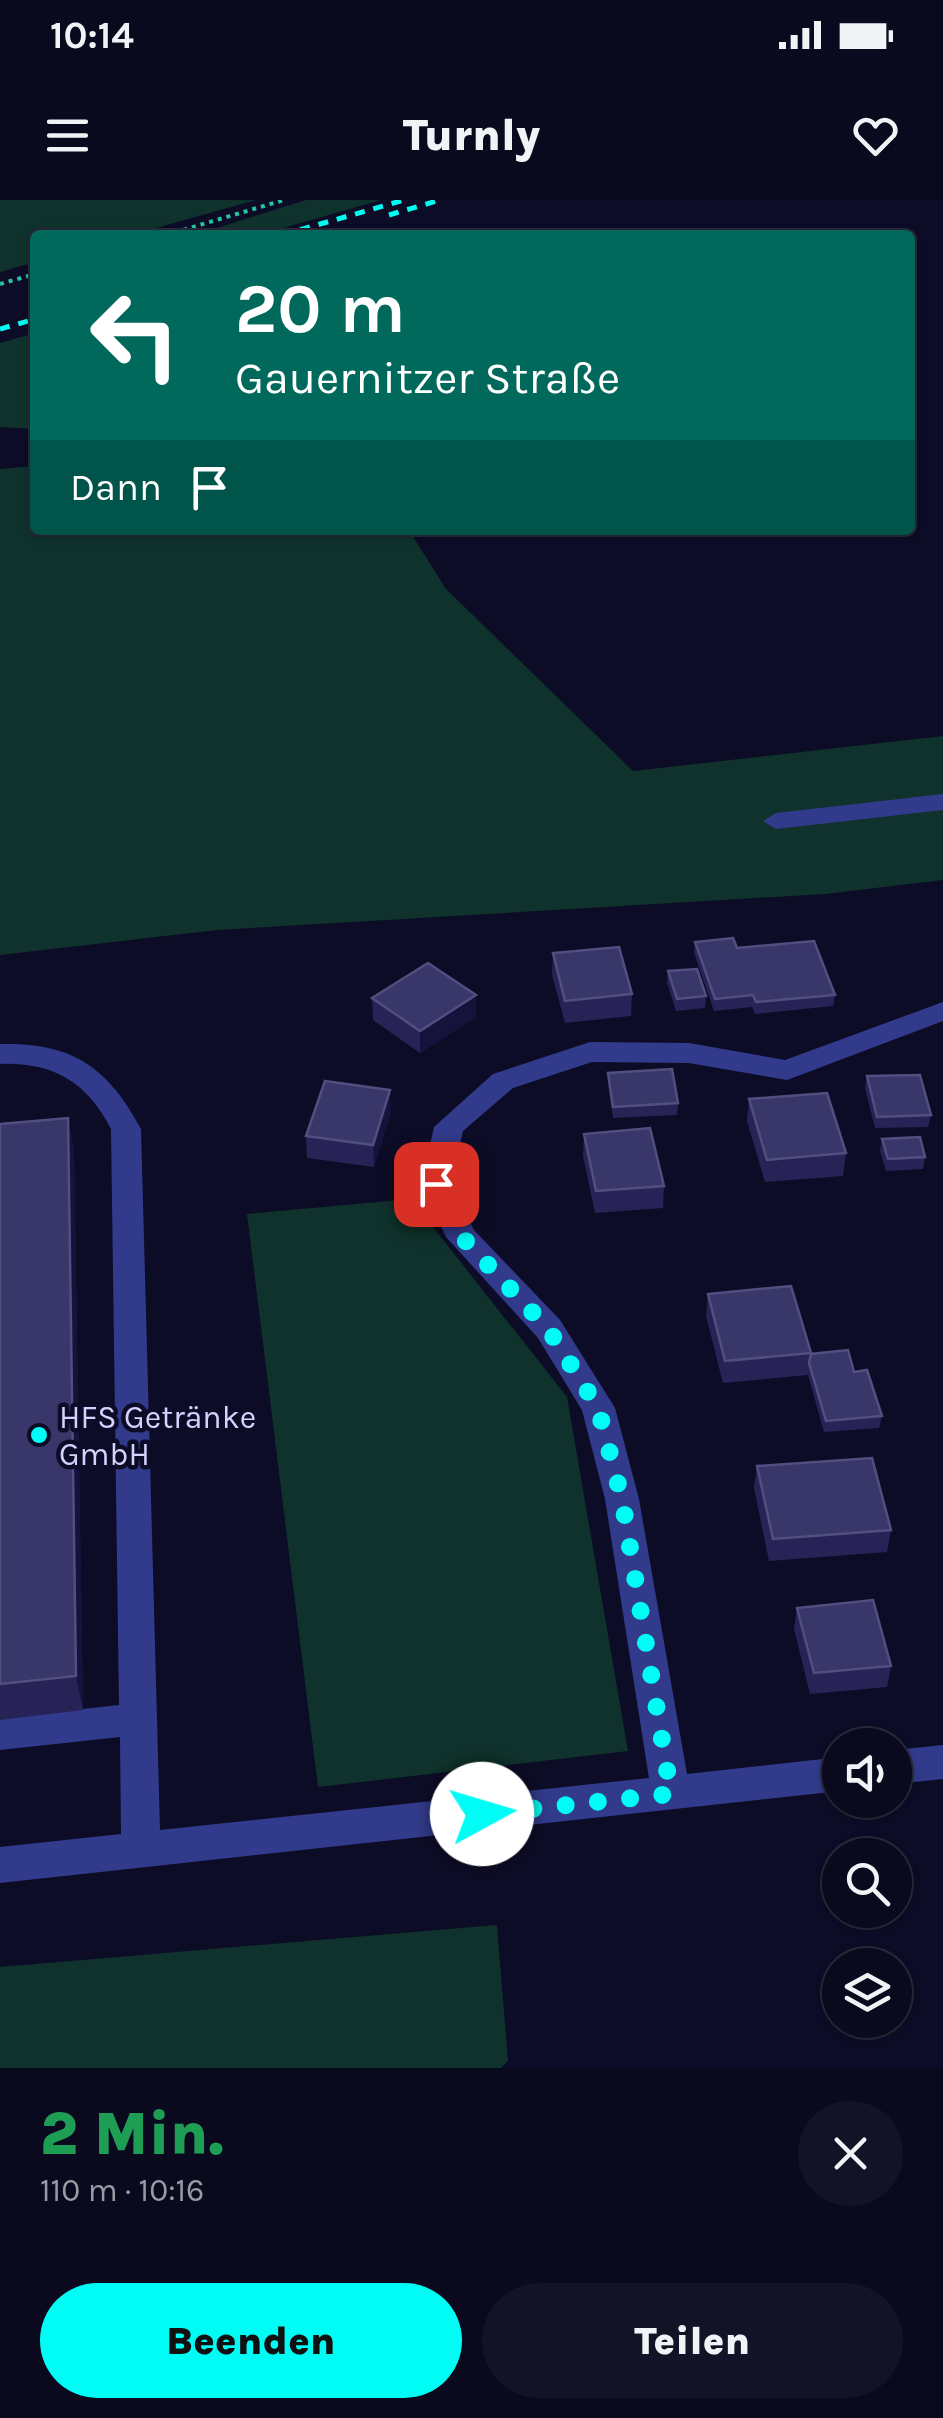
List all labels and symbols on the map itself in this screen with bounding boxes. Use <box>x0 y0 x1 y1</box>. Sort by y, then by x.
pin <box>394 1142 479 1227</box>
place label: HFS Getränke GmbH <box>59 1399 256 1473</box>
marker: HFS Getränke GmbH <box>28 1424 50 1446</box>
position arrow <box>430 1762 534 1866</box>

